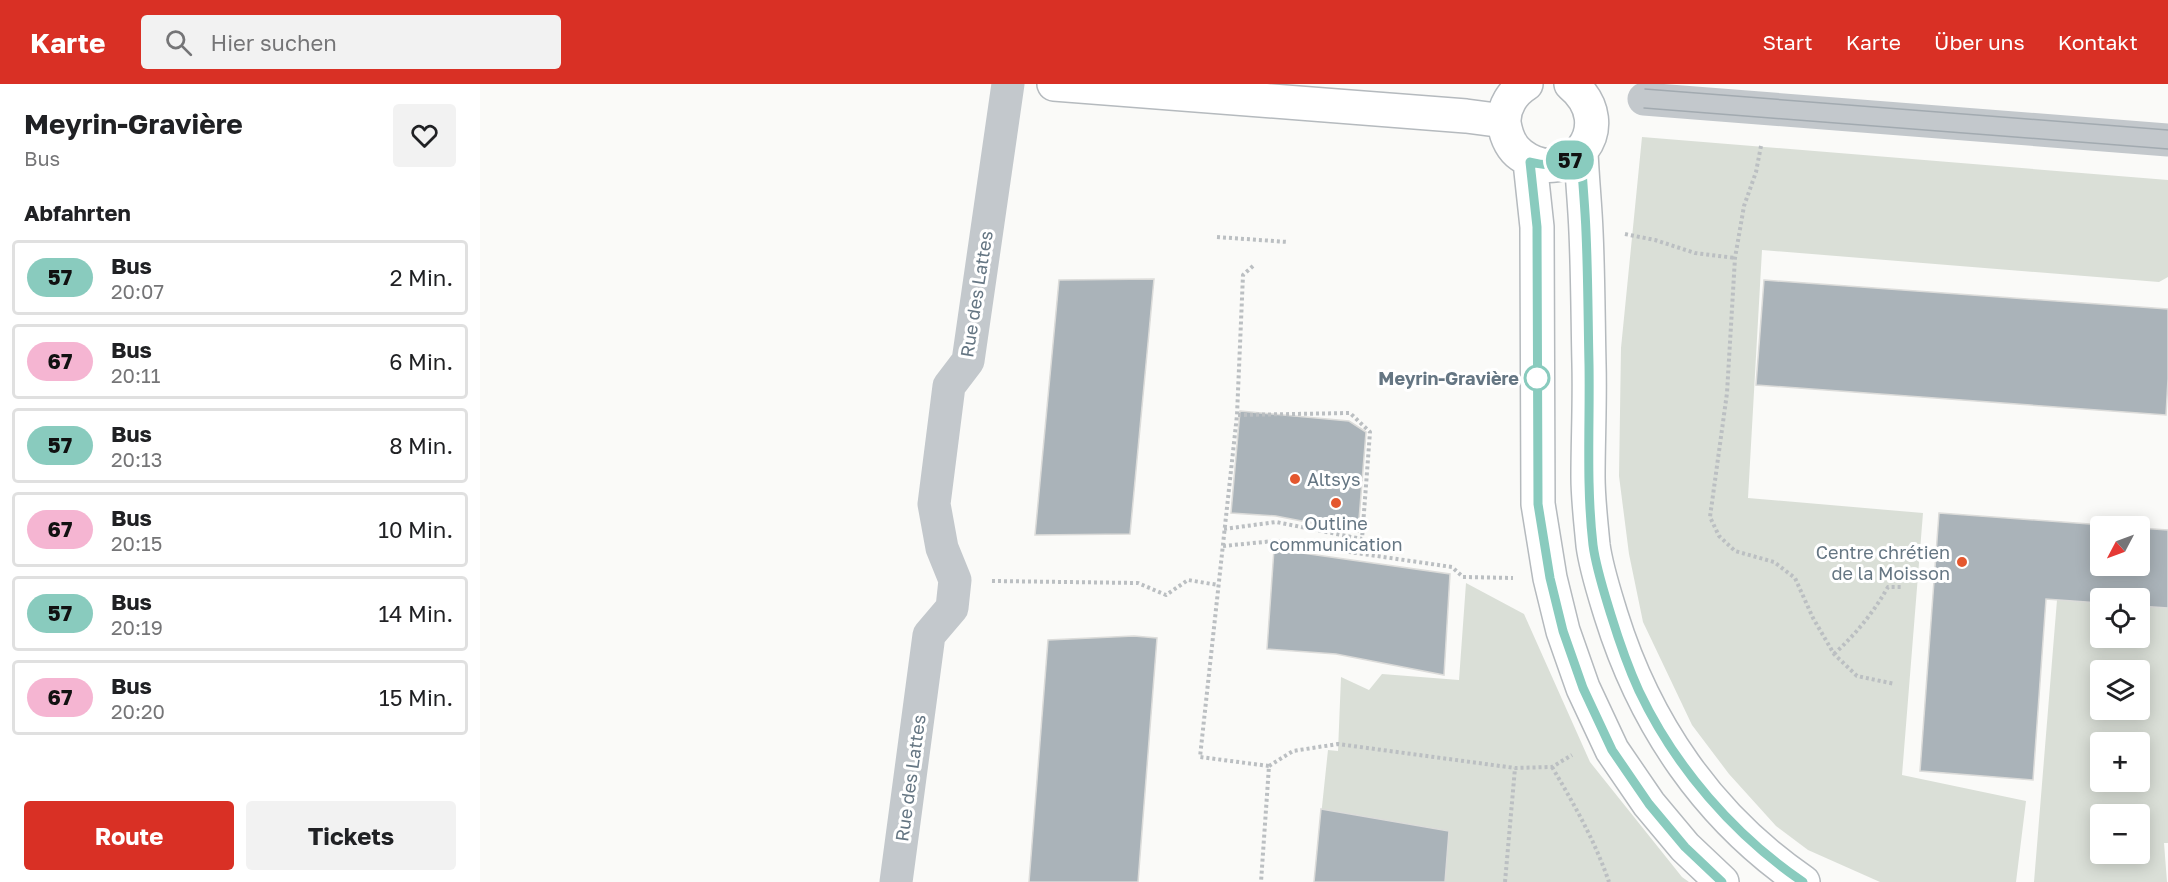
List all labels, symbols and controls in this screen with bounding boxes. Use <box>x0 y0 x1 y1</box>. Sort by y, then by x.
search box <box>141 15 561 69</box>
text: Karte <box>30 26 105 59</box>
icon: search <box>162 26 195 59</box>
text: Hier suchen <box>210 29 337 56</box>
text: Start <box>1762 29 1813 55</box>
text: Karte <box>1846 29 1901 55</box>
text: Über uns <box>1934 29 2025 55</box>
text: Kontakt <box>2058 29 2138 55</box>
button: heart <box>393 104 456 167</box>
text: Meyrin-Gravière <box>24 107 243 140</box>
line badge: 57 <box>1543 140 1597 180</box>
text: Bus <box>24 146 60 170</box>
text: 57 <box>1558 147 1582 173</box>
text: Abfahrten <box>24 199 131 226</box>
street label: Rue des Lattes <box>955 229 997 359</box>
text: Bus <box>111 252 152 279</box>
text: 57 <box>48 264 72 290</box>
text: 2 Min. <box>390 264 453 291</box>
text: 20:07 <box>111 279 164 303</box>
text: Bus <box>111 336 152 363</box>
text: 67 <box>48 348 72 374</box>
text: 6 Min. <box>389 348 453 375</box>
text: 20:11 <box>111 363 160 387</box>
marker: Meyrin-Gravière <box>1524 365 1550 391</box>
place label: Meyrin-Gravière <box>1378 367 1519 389</box>
text: Bus <box>111 420 152 447</box>
text: 57 <box>48 432 72 458</box>
text: 8 Min. <box>389 432 453 459</box>
text: 20:13 <box>111 447 162 471</box>
place label: Altsys <box>1307 468 1360 490</box>
marker: Altsys <box>1288 472 1302 486</box>
marker: Outline communication <box>1329 496 1343 510</box>
text: Bus <box>111 504 152 531</box>
place label: Outline communication <box>1270 512 1402 555</box>
text: 67 <box>48 516 72 542</box>
text: 10 Min. <box>378 516 453 543</box>
north arrow <box>2090 516 2150 576</box>
map controls <box>2090 516 2150 864</box>
text: 20:15 <box>111 531 162 555</box>
place label: Centre chrétien de la Moisson <box>1816 541 1950 584</box>
marker: Centre chrétien de la Moisson <box>1955 555 1969 569</box>
text: Bus <box>111 588 152 615</box>
button: locate <box>2090 588 2150 648</box>
text: 57 <box>48 600 72 626</box>
text: 14 Min. <box>378 600 453 627</box>
text: 20:19 <box>111 615 163 639</box>
button: layers <box>2090 660 2150 720</box>
text: Bus <box>111 672 152 699</box>
text: 67 <box>48 684 72 710</box>
text: 15 Min. <box>379 684 453 711</box>
text: 20:20 <box>111 699 165 723</box>
street label: Rue des Lattes <box>890 713 930 843</box>
button: + <box>2090 732 2150 792</box>
button: Route <box>24 801 234 870</box>
button: Tickets <box>246 801 456 870</box>
button: − <box>2090 804 2150 864</box>

